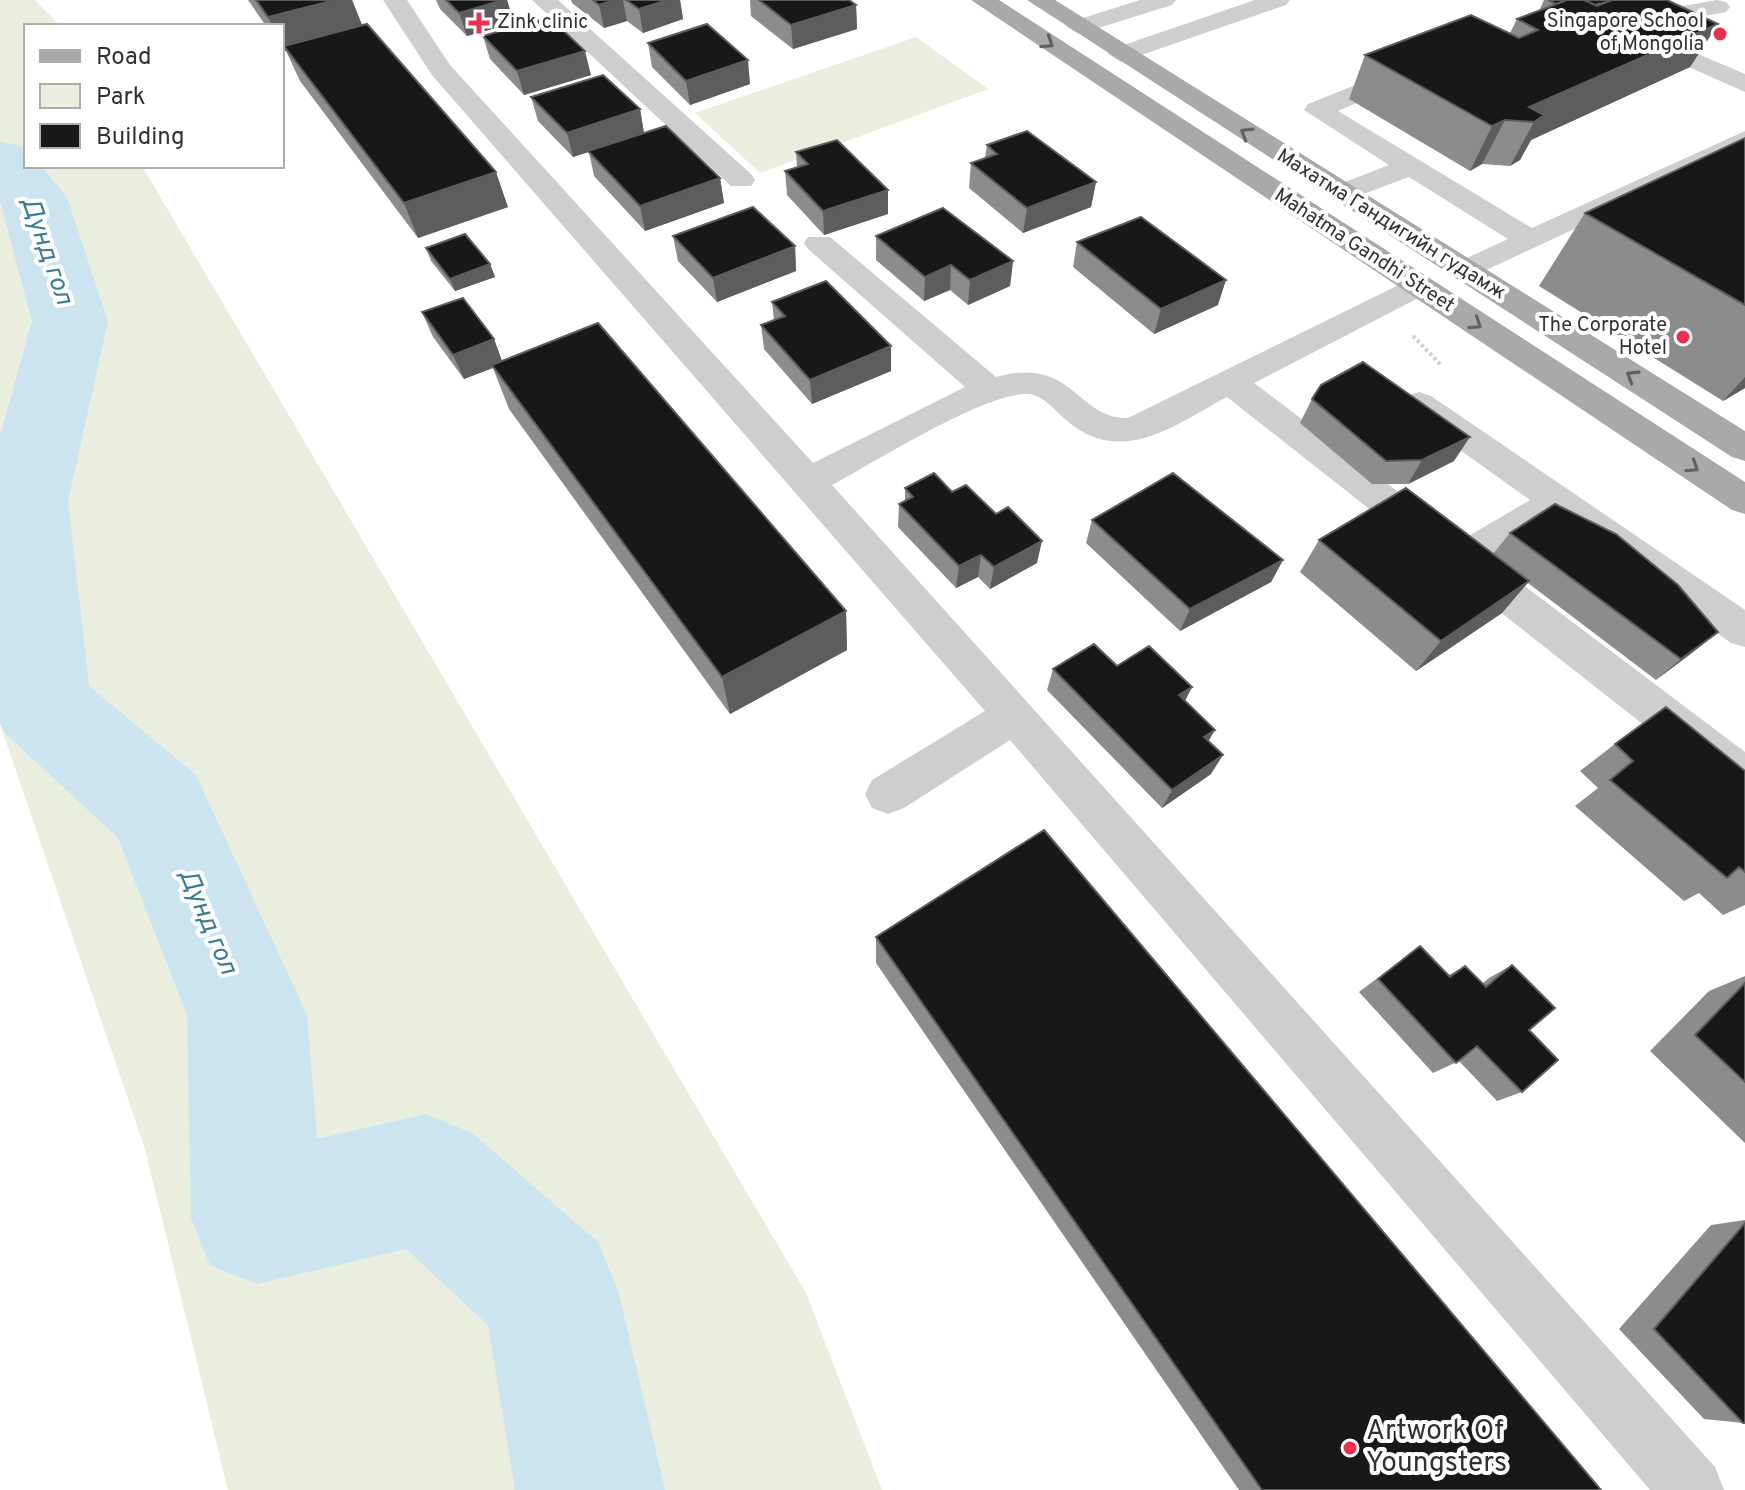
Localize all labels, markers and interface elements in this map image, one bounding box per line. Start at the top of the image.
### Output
place label: Singapore School of Mongolia [1547,9,1704,58]
place label: Zink clinic [497,10,588,36]
marker: Zink clinic [468,12,490,34]
legend [24,24,284,168]
marker: Singapore School of Mongolia [1711,25,1729,43]
one-way arrow [1039,33,1054,48]
text: Road [96,43,152,73]
text: Park [96,83,146,113]
text: Building [96,123,185,153]
one-way arrow [1240,127,1255,142]
street label: Махатма Гандигийн гудамж [1271,144,1511,306]
street label: Mahatma Gandhi Street [1269,183,1459,319]
water label: Дунд гол [12,193,80,310]
place label: The Corporate Hotel [1538,313,1667,362]
one-way arrow [1467,315,1482,330]
marker: The Corporate Hotel [1674,328,1692,346]
one-way arrow [1626,371,1640,386]
one-way arrow [1685,457,1699,472]
water label: Дунд гол [170,864,244,981]
place label: Artwork Of Youngsters [1366,1414,1507,1482]
marker: Artwork Of Youngsters [1341,1439,1359,1457]

